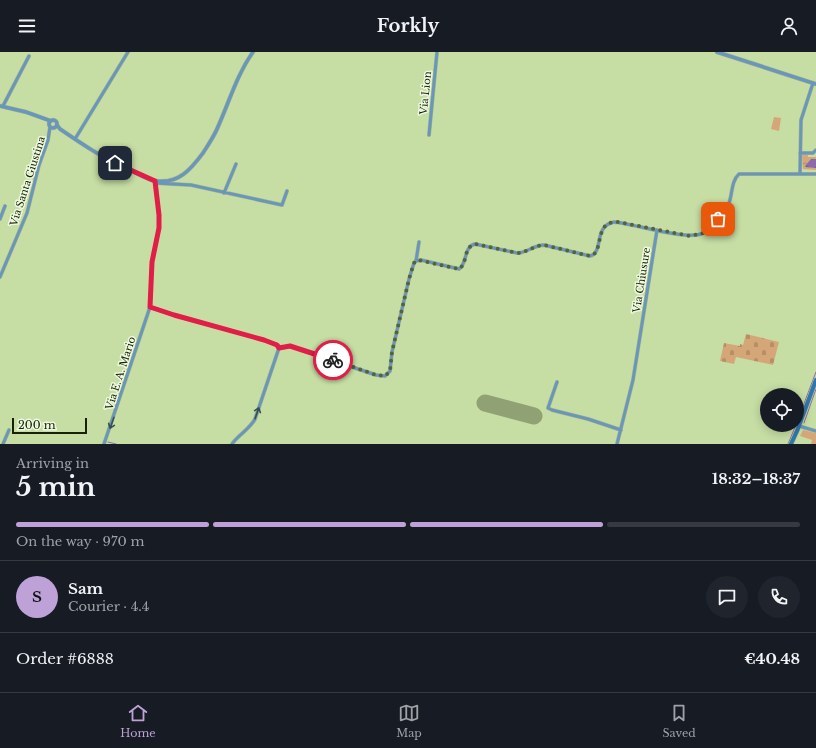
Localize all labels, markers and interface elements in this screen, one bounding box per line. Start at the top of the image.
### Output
icon: menu [16,15,38,37]
text: Forkly [377,15,439,37]
icon: person [778,15,800,37]
street label: Via Lion [417,71,434,116]
street label: Via Santa Giustina [7,134,48,229]
pin [98,146,132,180]
icon: home [104,152,126,174]
pin [701,202,735,236]
icon: bag [707,208,729,230]
street label: Via Chiusure [630,246,653,315]
street label: Via E. A. Mario [102,334,139,412]
courier [313,340,353,380]
icon: bike [322,349,344,371]
map controls [760,388,804,432]
button: locate [760,388,804,432]
one-way arrow [254,407,261,420]
scale bar [12,416,87,435]
one-way arrow [107,417,115,429]
text: 200 m [18,418,55,432]
text: Arriving in [16,455,89,472]
text: 18:32–18:37 [712,469,800,488]
text: 5 min [16,471,95,503]
text: On the way · 970 m [16,533,144,550]
button: chat [706,576,748,618]
button: phone [758,576,800,618]
text: Sam [68,579,103,598]
text: S [32,587,42,606]
text: Courier · 4.4 [68,598,149,615]
text: Order #6888 [16,649,114,668]
text: €40.48 [744,649,800,668]
tab: Home [120,702,156,740]
tab: Map [396,702,422,740]
tab: Saved [662,702,696,740]

